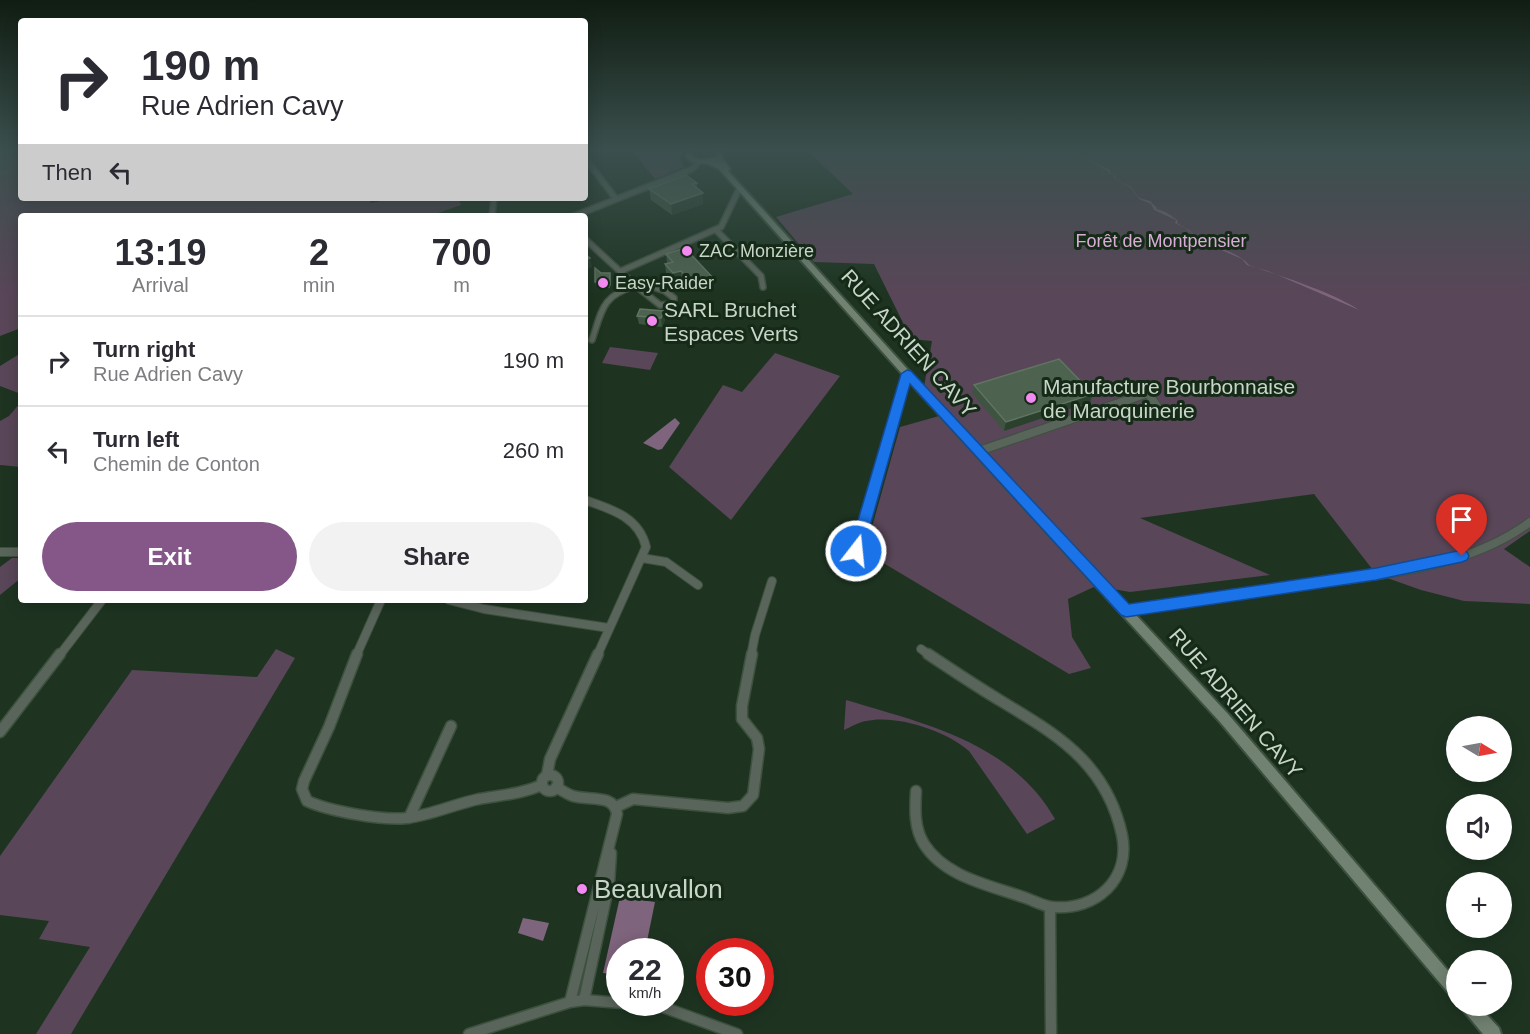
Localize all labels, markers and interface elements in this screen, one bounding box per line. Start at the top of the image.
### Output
icon: right [42,42,120,120]
text: 190 m [141,42,260,89]
text: Rue Adrien Cavy [141,91,344,121]
icon: left [104,156,137,189]
text: Then [42,160,92,185]
park label: Forêt de Montpensier [1075,231,1247,251]
text: 13:19 [114,232,206,273]
text: 2 [309,232,329,273]
text: 700 [431,232,492,273]
place label: ZAC Monzière [699,241,814,261]
marker: ZAC Monzière [680,244,694,258]
street label: RUE ADRIEN CAVY [837,265,981,421]
place label: Easy-Raider [615,273,714,293]
text: Arrival [132,274,189,296]
text: min [303,274,335,296]
text: m [453,274,470,296]
marker: Easy-Raider [596,276,610,290]
place label: SARL Bruchet Espaces Verts [664,298,798,345]
marker: SARL Bruchet Espaces Verts [645,314,659,328]
text: Turn right [93,337,195,362]
icon: right [42,345,75,378]
text: 190 m [503,348,564,373]
text: Rue Adrien Cavy [93,363,243,385]
place label: Manufacture Bourbonnaise de Maroquinerie [1043,375,1295,422]
marker: Manufacture Bourbonnaise de Maroquinerie [1024,391,1038,405]
text: Turn left [93,427,179,452]
icon: left [42,435,75,468]
text: 260 m [503,438,564,463]
text: Chemin de Conton [93,453,260,475]
pin [1436,494,1487,556]
icon: arrive [1445,503,1478,536]
position arrow [824,519,888,583]
button: Exit [42,522,297,591]
button: Share [309,522,564,591]
street label: RUE ADRIEN CAVY [1165,624,1307,782]
north arrow [1446,716,1512,782]
map controls [1446,716,1512,1016]
button: sound [1446,794,1512,860]
button: + [1446,872,1512,938]
place label: Beauvallon [594,874,723,904]
marker: Beauvallon [575,882,589,896]
speed limit sign: 30 [696,938,774,1016]
button: − [1446,950,1512,1016]
text: 22 [628,953,662,986]
text: km/h [629,984,661,1001]

